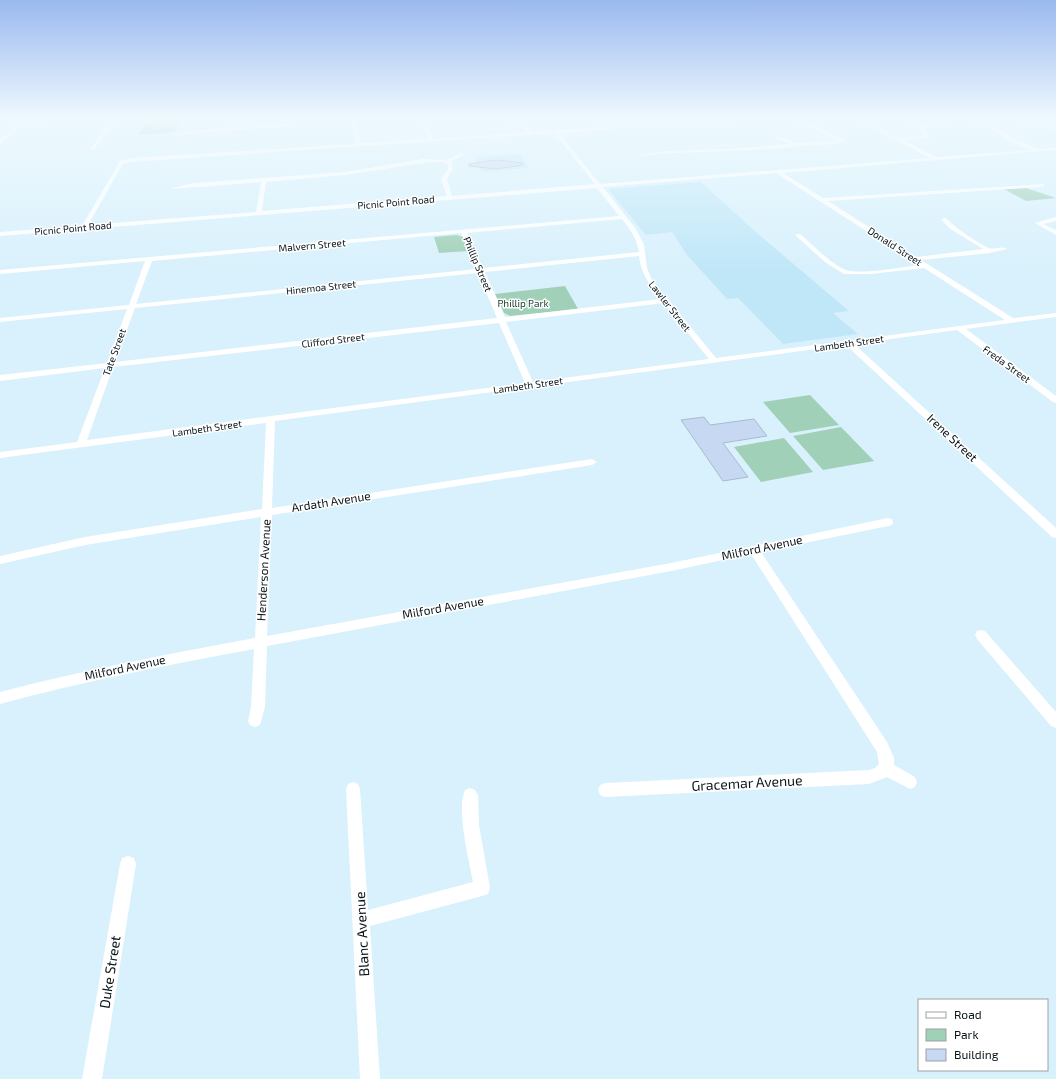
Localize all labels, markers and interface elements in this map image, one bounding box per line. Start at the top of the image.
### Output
street label: Picnic Point Road [357,193,435,211]
street label: Picnic Point Road [34,219,112,237]
street label: Donald Street [866,224,925,268]
street label: Phillip Street [461,235,495,293]
street label: Malvern Street [278,236,346,254]
street label: Hinemoa Street [285,277,357,297]
street label: Lawler Street [646,278,694,334]
park label: Phillip Park [497,297,549,309]
street label: Tate Street [100,326,128,377]
street label: Clifford Street [301,330,365,350]
street label: Lambeth Street [813,332,885,354]
street label: Freda Street [981,343,1033,385]
street label: Lambeth Street [492,374,564,396]
street label: Irene Street [925,410,981,464]
street label: Lambeth Street [171,417,243,439]
street label: Ardath Avenue [290,488,371,514]
street label: Henderson Avenue [253,519,273,621]
street label: Milford Avenue [720,532,804,562]
street label: Milford Avenue [401,593,485,621]
street label: Milford Avenue [83,652,167,682]
street label: Gracemar Avenue [691,771,803,794]
street label: Blanc Avenue [351,891,372,977]
street label: Duke Street [95,934,124,1010]
legend [918,999,1048,1071]
text: Road [954,1007,982,1021]
text: Park [954,1027,979,1041]
text: Building [954,1047,999,1061]

